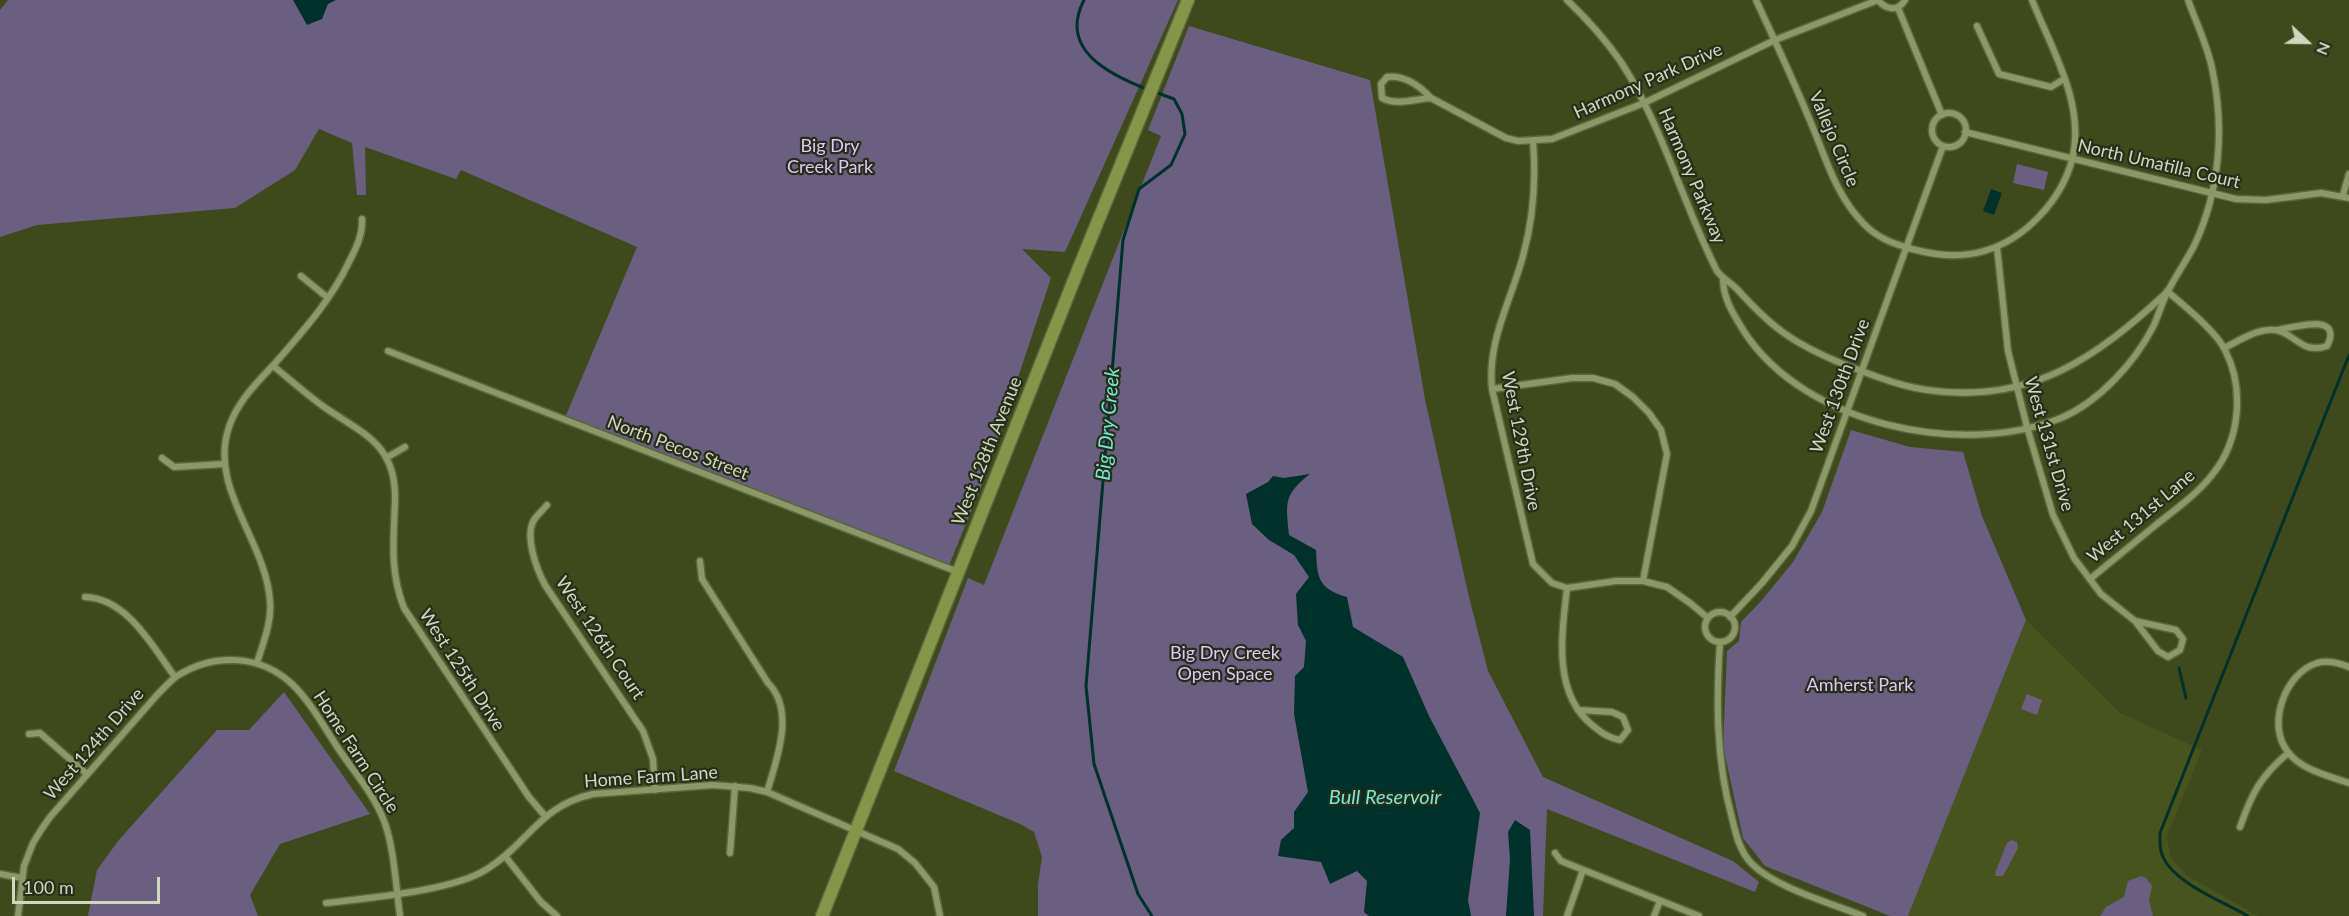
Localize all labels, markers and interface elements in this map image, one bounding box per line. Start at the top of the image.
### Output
north arrow [2277,12,2337,72]
street label: Harmony Park Drive [1570,39,1726,123]
text: N [2313,40,2335,58]
street label: Vallejo Circle [1804,88,1864,190]
street label: Harmony Parkway [1654,105,1730,247]
park label: Big Dry Creek Park [787,135,873,178]
street label: North Umatilla Court [2076,135,2242,193]
street label: West 130th Drive [1806,316,1874,456]
water label: Big Dry Creek [1091,367,1125,481]
street label: West 129th Drive [1497,370,1545,512]
street label: West 128th Avenue [947,374,1027,528]
street label: West 131st Drive [2019,374,2079,514]
street label: North Pecos Street [604,411,752,485]
street label: West 131st Lane [2083,465,2199,567]
street label: West 126th Court [551,572,649,704]
street label: West 125th Drive [414,605,510,735]
park label: Big Dry Creek Open Space [1170,642,1280,684]
park label: Amherst Park [1806,674,1914,696]
street label: West 124th Drive [39,684,149,804]
street label: Home Farm Circle [308,687,404,817]
street label: Home Farm Lane [583,762,719,792]
water label: Bull Reservoir [1329,786,1441,810]
scale bar [15,865,164,903]
text: 100 m [23,876,74,898]

